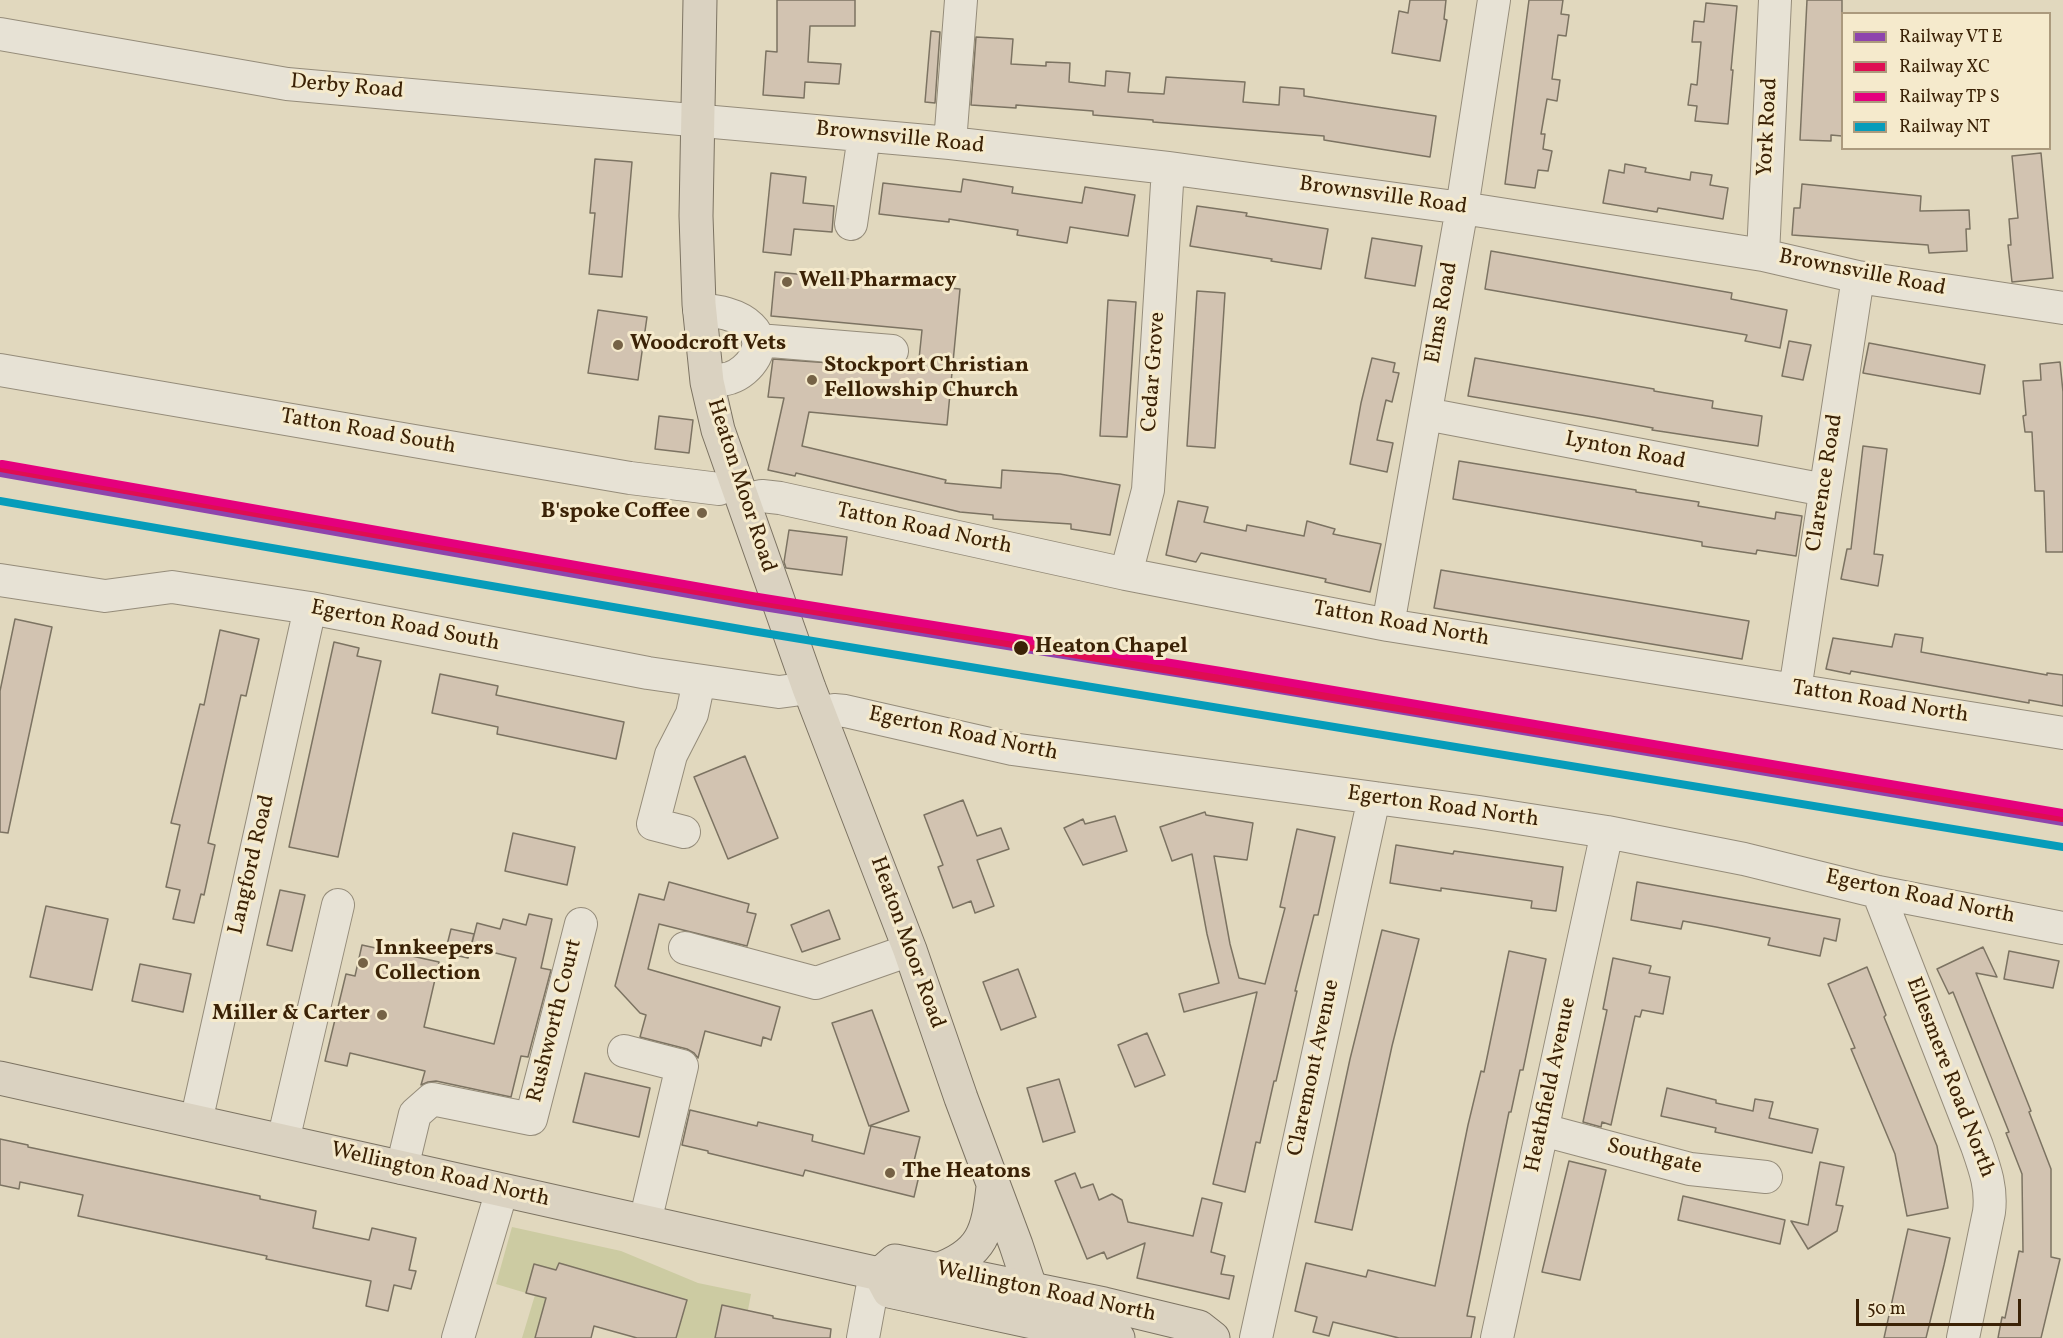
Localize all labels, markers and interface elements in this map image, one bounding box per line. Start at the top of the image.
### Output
legend [1841,12,2051,150]
text: Railway VT E [1899,25,2002,50]
text: Railway XC [1899,55,1990,80]
street label: Derby Road [289,70,405,106]
street label: York Road [1753,77,1785,177]
text: Railway TP S [1899,85,2000,110]
text: Railway NT [1899,115,1990,140]
street label: Brownsville Road [814,117,986,161]
street label: Brownsville Road [1297,172,1469,222]
street label: Brownsville Road [1776,245,1948,303]
street label: Elms Road [1421,260,1465,366]
place label: Well Pharmacy [799,269,957,295]
marker: Well Pharmacy [780,275,794,289]
street label: Cedar Grove [1138,311,1172,433]
place label: Woodcroft Vets [630,332,786,358]
marker: Woodcroft Vets [611,338,625,352]
place label: Stockport Christian Fellowship Church [824,354,1029,406]
marker: Stockport Christian Fellowship Church [805,373,819,387]
street label: Heaton Moor Road [699,396,781,576]
street label: Tatton Road South [278,405,458,461]
street label: Clarence Road [1802,412,1850,554]
street label: Lynton Road [1562,427,1688,477]
street label: Tatton Road North [834,499,1014,561]
place label: B'spoke Coffee [541,500,690,526]
marker: B'spoke Coffee [695,506,709,520]
street label: Egerton Road South [308,596,502,658]
street label: Tatton Road North [1311,596,1491,654]
place label: Heaton Chapel [1035,635,1188,661]
marker: Heaton Chapel [1012,639,1030,657]
street label: Tatton Road North [1790,676,1970,730]
street label: Egerton Road North [866,702,1060,768]
street label: Egerton Road North [1346,781,1540,835]
street label: Langford Road [224,793,282,937]
street label: Heaton Moor Road [863,853,949,1033]
street label: Egerton Road North [1823,865,2017,931]
place label: Innkeepers Collection [375,937,494,988]
street label: Rushworth Court [523,937,589,1105]
marker: Innkeepers Collection [356,956,370,970]
street label: Ellesmere Road North [1899,974,1999,1182]
street label: Claremont Avenue [1283,977,1347,1159]
street label: Heathfield Avenue [1521,995,1583,1175]
place label: Miller & Carter [212,1002,370,1028]
marker: Miller & Carter [375,1008,389,1022]
street label: Southgate [1604,1134,1704,1182]
street label: Wellington Road North [328,1138,552,1214]
place label: The Heatons [902,1160,1031,1186]
marker: The Heatons [883,1166,897,1180]
street label: Wellington Road North [934,1257,1158,1329]
scale bar [1859,1287,2024,1325]
text: 50 m [1867,1297,1906,1322]

